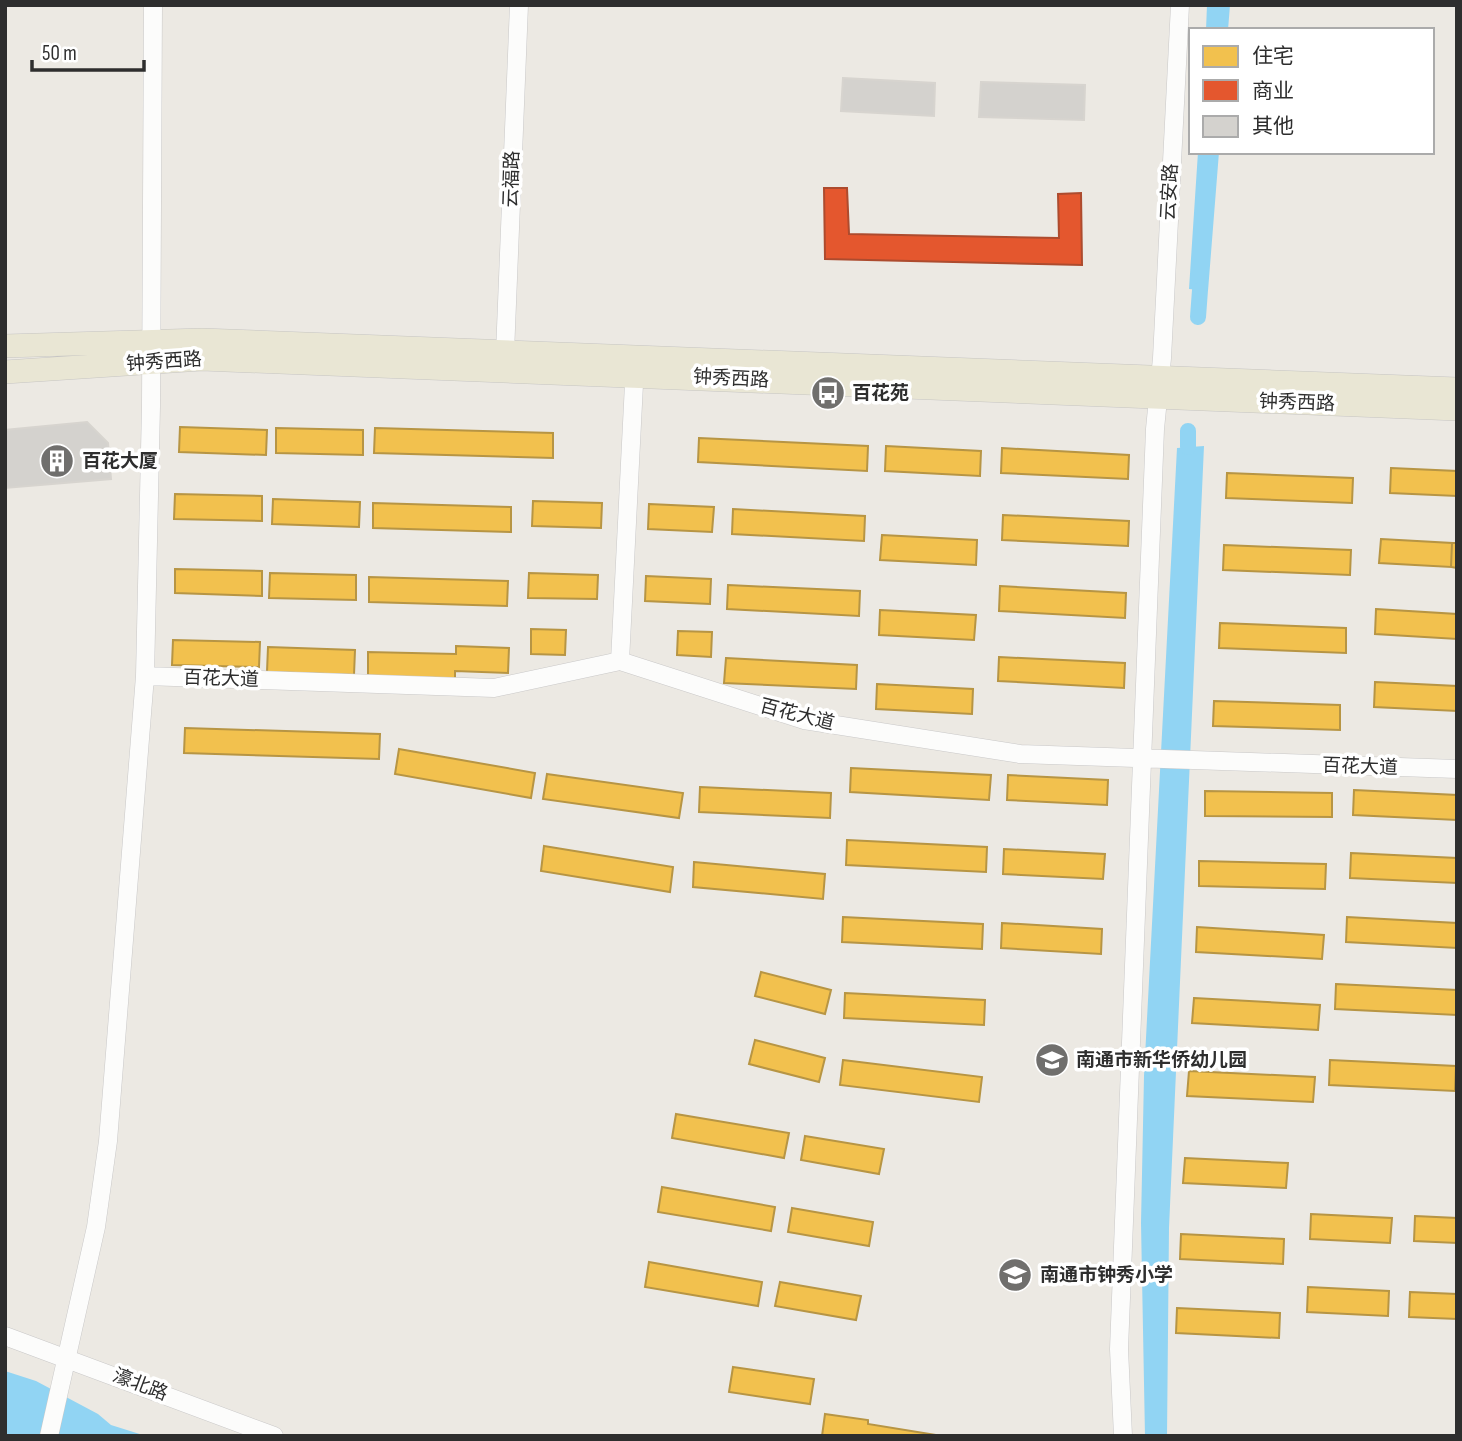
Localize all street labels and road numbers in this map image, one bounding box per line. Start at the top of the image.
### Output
street label: 云福路 [500,150,524,208]
street label: 云安路 [1157,163,1183,221]
street label: 钟秀西路 [125,348,203,376]
street label: 钟秀西路 [692,366,770,392]
street label: 钟秀西路 [1259,390,1335,416]
street label: 百花大道 [183,666,259,692]
street label: 百花大道 [757,695,837,735]
street label: 百花大道 [1322,754,1398,780]
street label: 濠北路 [109,1364,171,1406]

